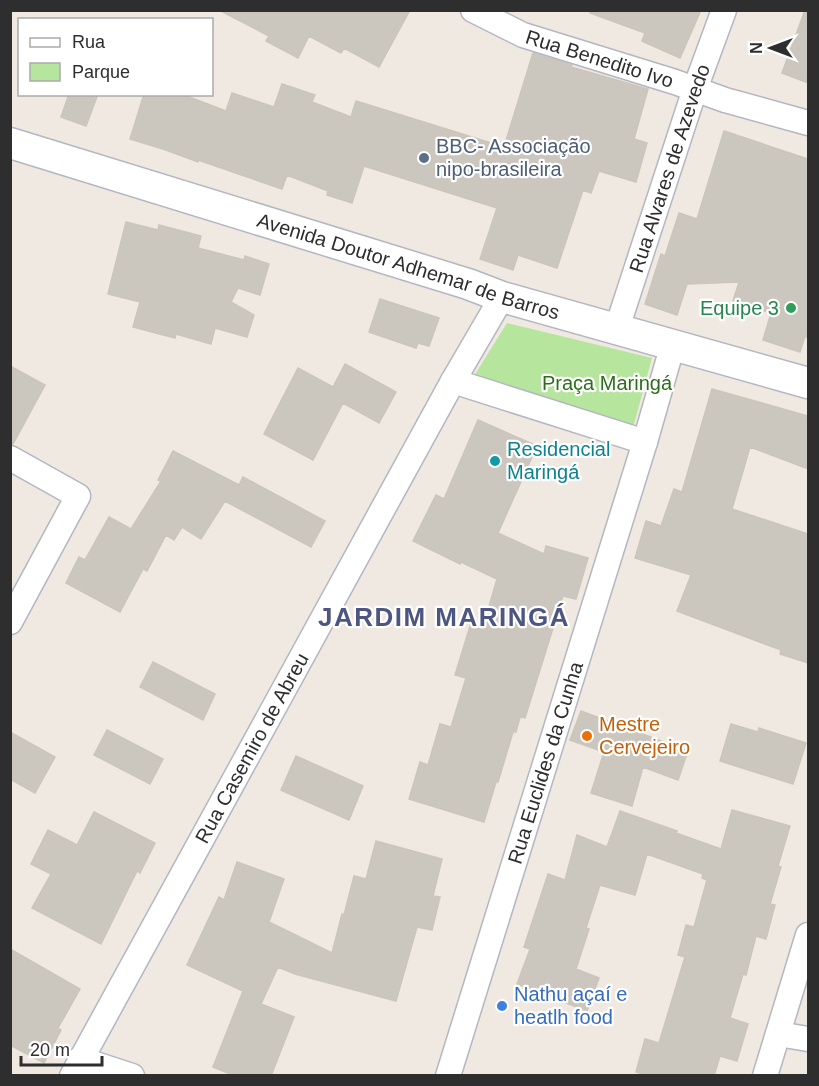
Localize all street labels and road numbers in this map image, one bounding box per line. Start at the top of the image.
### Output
street label: Rua Benedito Ivo [523,25,676,92]
street label: Rua Alvares de Azevedo [625,61,714,275]
street label: Avenida Doutor Adhemar de Barros [255,209,562,324]
street label: Rua Casemiro de Abreu [191,649,313,847]
street label: Rua Euclides da Cunha [504,658,587,866]

